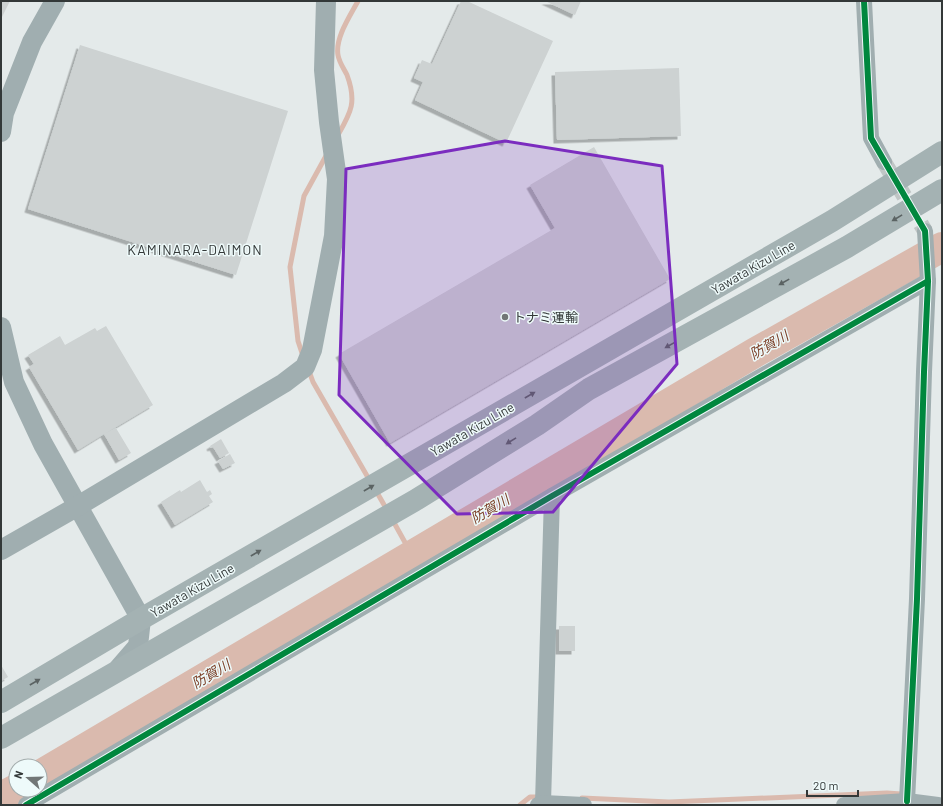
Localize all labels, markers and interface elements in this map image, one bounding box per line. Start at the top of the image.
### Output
one-way arrow [891,214,903,221]
street label: Yawata Kizu Line [708,236,798,298]
district label: KAMINARA-DAIMON [127,241,263,258]
one-way arrow [778,279,790,285]
place label: トナミ運輸 [513,309,578,325]
marker: トナミ運輸 [500,312,510,322]
water label: 防賀川 [746,326,793,362]
one-way arrow [664,342,676,348]
one-way arrow [524,392,536,399]
street label: Yawata Kizu Line [427,398,517,460]
one-way arrow [505,437,517,444]
one-way arrow [363,485,374,492]
water label: 防賀川 [467,489,514,527]
one-way arrow [250,550,262,557]
street label: Yawata Kizu Line [147,559,237,621]
water label: 防賀川 [188,654,235,692]
one-way arrow [29,679,41,686]
north arrow [8,758,48,798]
text: N [11,769,25,780]
scale bar [807,772,858,798]
text: 20 m [813,778,839,792]

